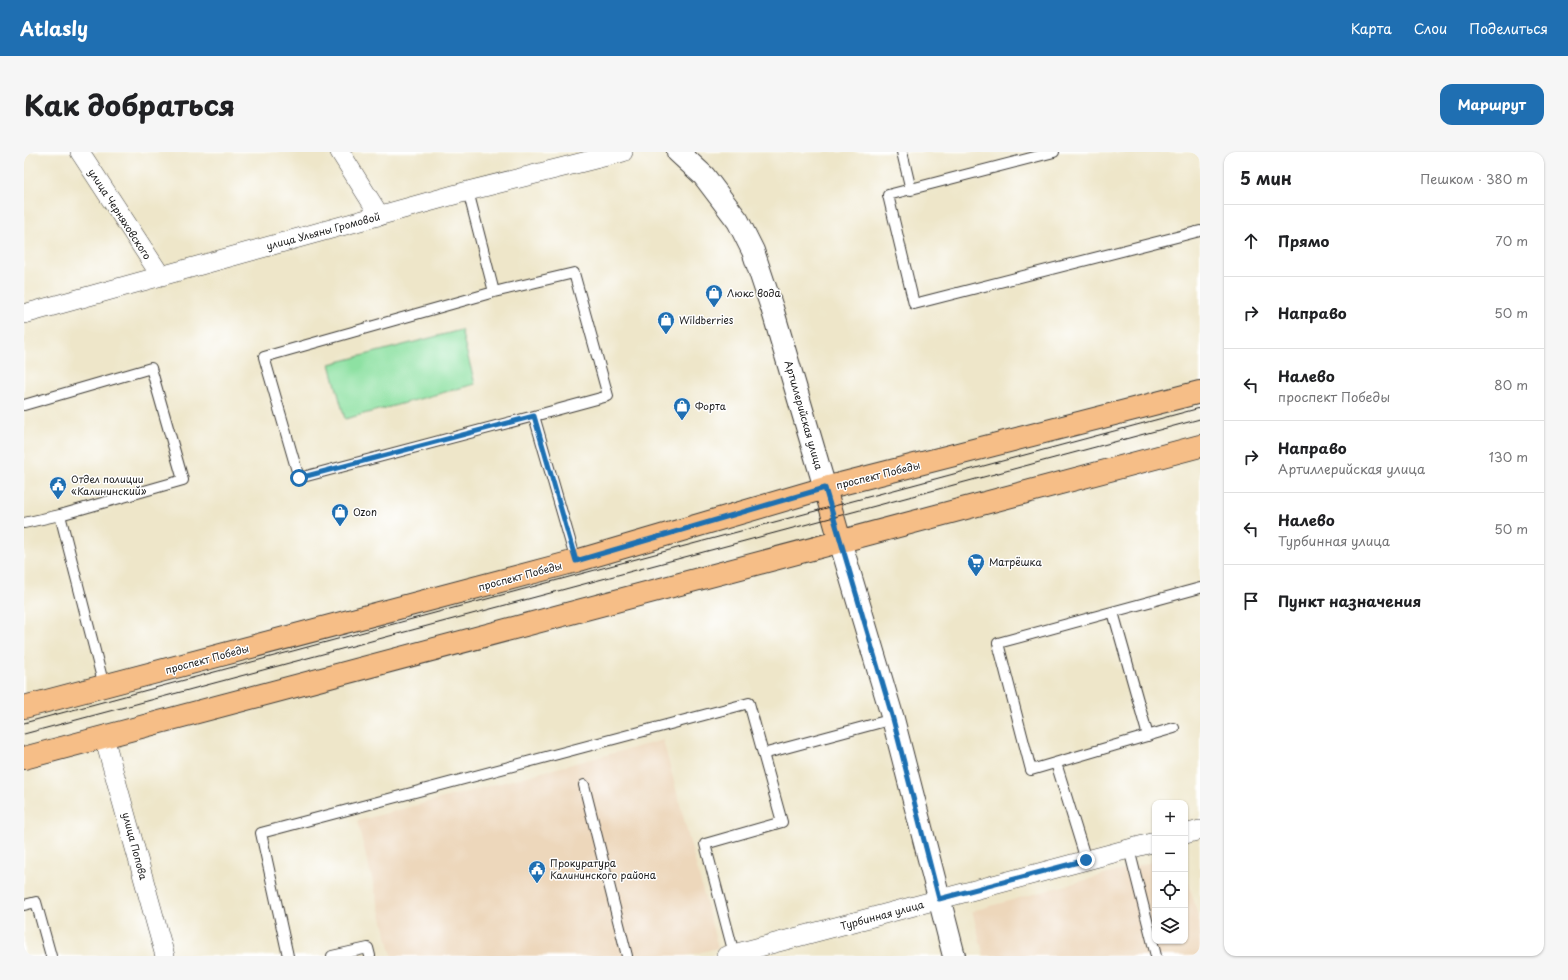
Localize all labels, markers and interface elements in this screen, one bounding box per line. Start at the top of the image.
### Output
text: Atlasly [20,14,88,42]
text: Карта [1351,18,1392,39]
text: Слои [1414,18,1447,39]
text: Поделиться [1469,18,1548,39]
text: Как добраться [24,83,235,126]
button: Маршрут [1440,84,1544,125]
street label: улица Черняховского [85,165,156,262]
text: 5 мин [1240,165,1292,191]
text: Пешком · 380 m [1420,169,1528,188]
street label: улица Ульяны Громовой [264,208,381,253]
text: Прямо [1278,229,1329,252]
icon: ahead [1240,230,1262,252]
text: 70 m [1495,231,1528,250]
shop icon: Люкс вода [704,283,724,308]
place label: Люкс вода [727,285,781,300]
text: Направо [1278,301,1347,324]
icon: right [1240,302,1262,324]
text: 50 m [1494,303,1528,322]
shop icon: Wildberries [656,310,676,335]
place label: Wildberries [679,312,734,327]
street label: Артиллерийская улица [782,358,827,472]
text: Налево [1278,364,1335,387]
icon: left [1240,374,1262,396]
text: 80 m [1494,375,1528,394]
text: проспект Победы [1278,387,1390,406]
shop icon: Форта [672,396,692,421]
place label: Форта [695,398,727,413]
text: Направо [1278,436,1347,459]
icon: right [1240,446,1262,468]
text: 130 m [1489,447,1528,466]
street label: проспект Победы [834,457,922,492]
text: Артиллерийская улица [1278,459,1425,478]
route start [290,469,308,487]
place label: Отдел полиции «Калининский» [71,471,147,498]
public building icon: Отдел полиции «Калининский» [48,475,68,500]
shop icon: Ozon [330,502,350,527]
place label: Ozon [353,504,377,519]
text: Налево [1278,508,1335,531]
icon: left [1240,518,1262,540]
text: 50 m [1494,519,1528,538]
text: Турбинная улица [1278,531,1390,550]
supermarket icon: Матрёшка [966,552,986,577]
place label: Матрёшка [989,554,1042,569]
street label: проспект Победы [476,557,563,594]
text: Пункт назначения [1278,589,1421,612]
icon: arrive [1240,590,1262,612]
street label: проспект Победы [163,640,250,677]
map controls [1152,800,1188,944]
button: + [1152,800,1188,836]
street label: улица Попова [119,810,152,882]
button: − [1152,836,1188,872]
route end [1077,851,1095,869]
place label: Прокуратура Калининского района [550,855,657,882]
public building icon: Прокуратура Калининского района [527,859,547,884]
button: locate [1152,872,1188,908]
street label: Турбинная улица [838,896,926,934]
button: layers [1152,908,1188,944]

